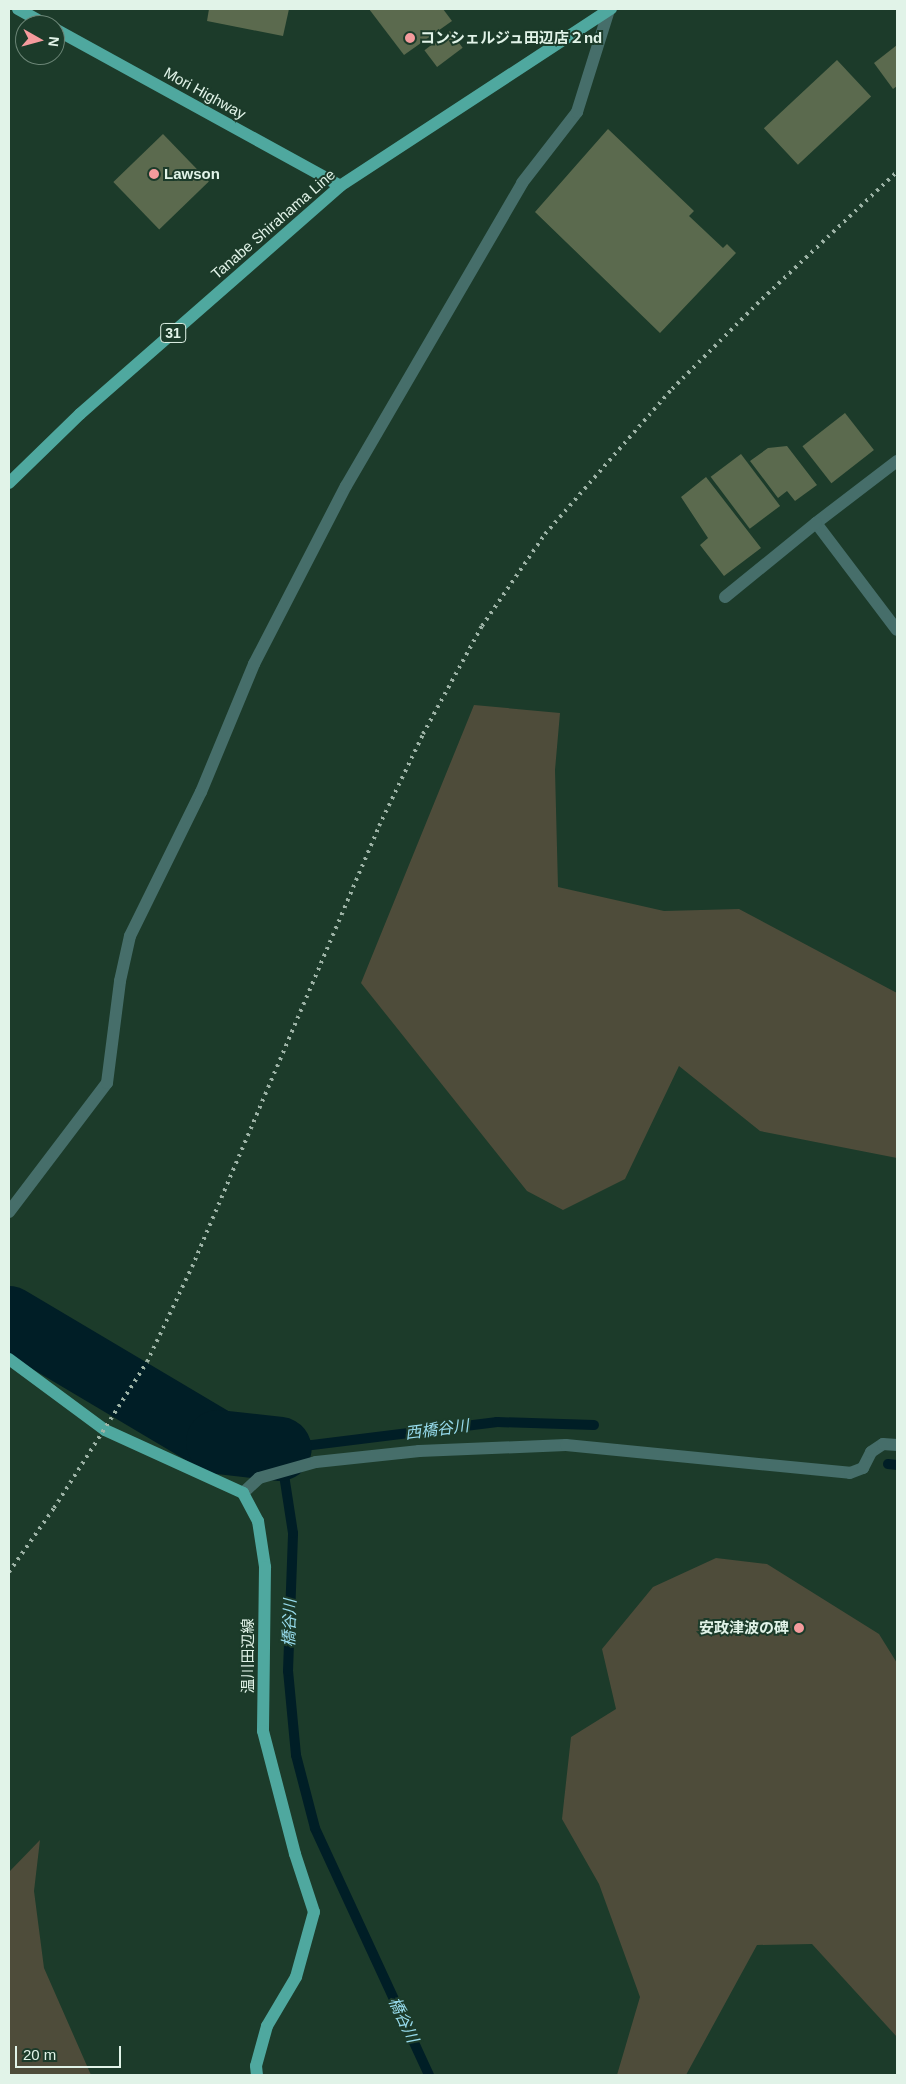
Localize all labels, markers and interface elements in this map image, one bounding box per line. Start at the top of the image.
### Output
north arrow [15,15,65,65]
place label: コンシェルジュ田辺店２nd [420,29,603,47]
marker: コンシェルジュ田辺店２nd [404,32,416,44]
text: N [45,36,62,48]
street label: Mori Highway [161,63,249,123]
place label: Lawson [164,165,220,183]
street label: Tanabe Shirahama Line [207,165,339,283]
marker: Lawson [148,168,160,180]
road number: 31 [159,322,187,344]
water label: 西橋谷川 [404,1417,470,1443]
water label: 橋谷川 [280,1599,300,1647]
street label: 温川田辺線 [239,1619,257,1693]
place label: 安政津波の碑 [699,1619,789,1637]
marker: 安政津波の碑 [793,1622,805,1634]
water label: 橋谷川 [384,1994,422,2046]
scale bar [18,2036,124,2068]
text: 20 m [23,2046,56,2063]

